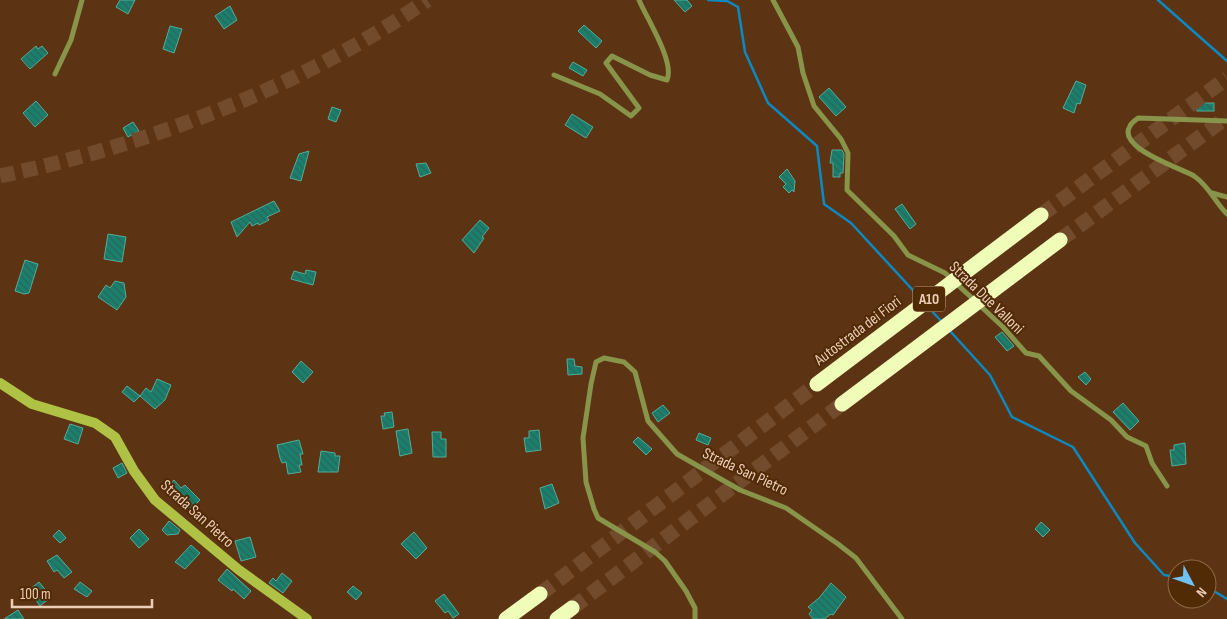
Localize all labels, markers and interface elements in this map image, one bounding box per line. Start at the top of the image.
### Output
street label: Strada Due Valloni [945,258,1027,338]
road number: A10 [913,286,945,312]
street label: Autostrada dei Fiori [810,292,905,370]
street label: Strada San Pietro [699,444,791,500]
street label: Strada San Pietro [156,476,238,552]
north arrow [1167,559,1217,609]
scale bar [12,576,152,608]
text: N [1193,584,1210,601]
text: 100 m [20,585,51,604]

